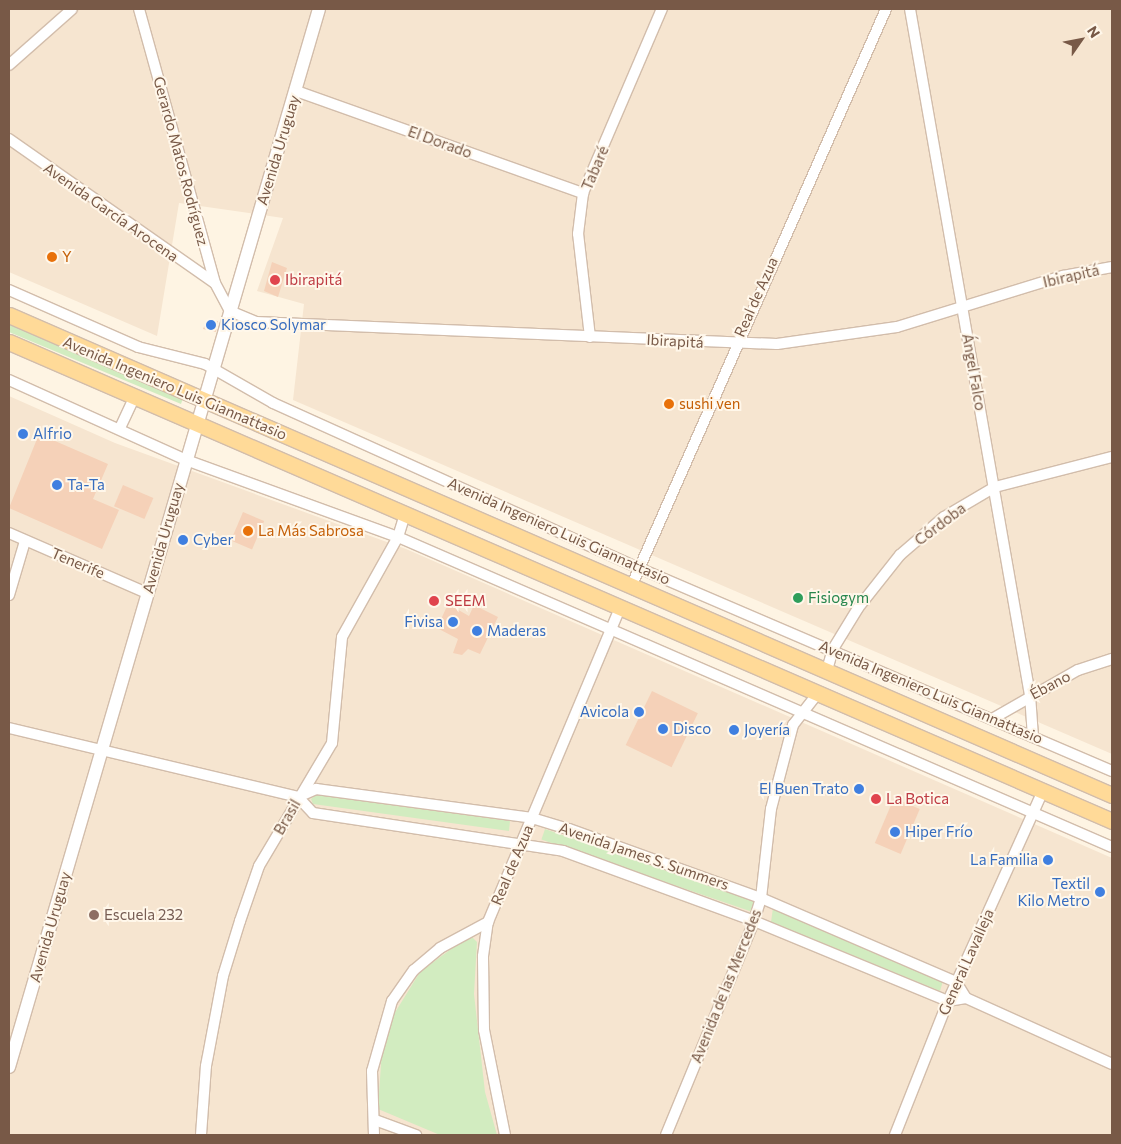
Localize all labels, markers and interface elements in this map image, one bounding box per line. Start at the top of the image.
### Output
north arrow [1056,15,1106,65]
text: N [1084,23,1104,41]
street label: Gerardo Matos Rodríguez [150,74,212,248]
street label: Avenida Uruguay [253,93,303,207]
street label: El Dorado [405,122,475,162]
street label: Tabaré [578,143,612,193]
street label: Avenida García Arocena [40,159,182,265]
place label: Y [62,248,72,266]
marker: Y [46,251,58,263]
street label: Real de Azua [730,254,782,340]
street label: Ibirapitá [1041,261,1101,291]
place label: Ibirapitá [285,271,342,289]
marker: Ibirapitá [269,274,281,286]
place label: Kiosco Solymar [221,316,326,334]
marker: Kiosco Solymar [205,319,217,331]
street label: Ibirapitá [646,331,704,351]
street label: Ángel Falco [958,332,990,412]
street label: Avenida Ingeniero Luis Giannattasio [60,333,290,443]
place label: sushi ven [679,395,740,413]
marker: sushi ven [663,398,675,410]
place label: Alfrio [33,425,72,443]
marker: Alfrio [17,428,29,440]
street label: Avenida Ingeniero Luis Giannattasio [445,474,673,588]
place label: Ta-Ta [67,476,105,494]
marker: Ta-Ta [51,479,63,491]
street label: Avenida Uruguay [139,481,187,595]
street label: Córdoba [911,499,969,549]
place label: La Más Sabrosa [258,522,364,540]
marker: La Más Sabrosa [242,525,254,537]
place label: Cyber [193,531,234,549]
marker: Cyber [177,534,189,546]
street label: Tenerife [49,544,107,582]
place label: Fisiogym [808,589,869,607]
place label: SEEM [445,592,486,610]
marker: Fisiogym [792,592,804,604]
marker: SEEM [427,594,441,608]
place label: Fivisa [404,613,443,631]
marker: Fivisa [447,616,459,628]
place label: Maderas [487,622,546,640]
marker: Maderas [471,625,483,637]
street label: Avenida Ingeniero Luis Giannattasio [816,637,1046,747]
street label: Ébano [1027,667,1073,703]
place label: Avicola [580,703,629,721]
marker: Avicola [633,706,645,718]
place label: Disco [673,720,711,738]
place label: Joyería [744,721,790,739]
marker: Disco [657,723,669,735]
marker: Joyería [728,724,740,736]
place label: El Buen Trato [759,780,849,798]
marker: El Buen Trato [853,783,865,795]
place label: La Botica [886,790,949,808]
marker: La Botica [870,793,882,805]
street label: Brasil [270,796,304,838]
street label: Avenida James S. Summers [556,818,732,894]
street label: Real de Azua [487,822,537,908]
place label: Hiper Frío [905,823,973,841]
marker: Hiper Frío [889,826,901,838]
place label: La Familia [970,851,1038,869]
marker: La Familia [1042,854,1054,866]
street label: Avenida Uruguay [26,870,74,984]
place label: Textil Kilo Metro [1017,874,1090,909]
marker: Textil Kilo Metro [1094,886,1106,898]
place label: Escuela 232 [104,906,183,924]
street label: Avenida de las Mercedes [687,906,765,1066]
street label: General Lavalleja [934,906,998,1018]
marker: Escuela 232 [88,909,100,921]

